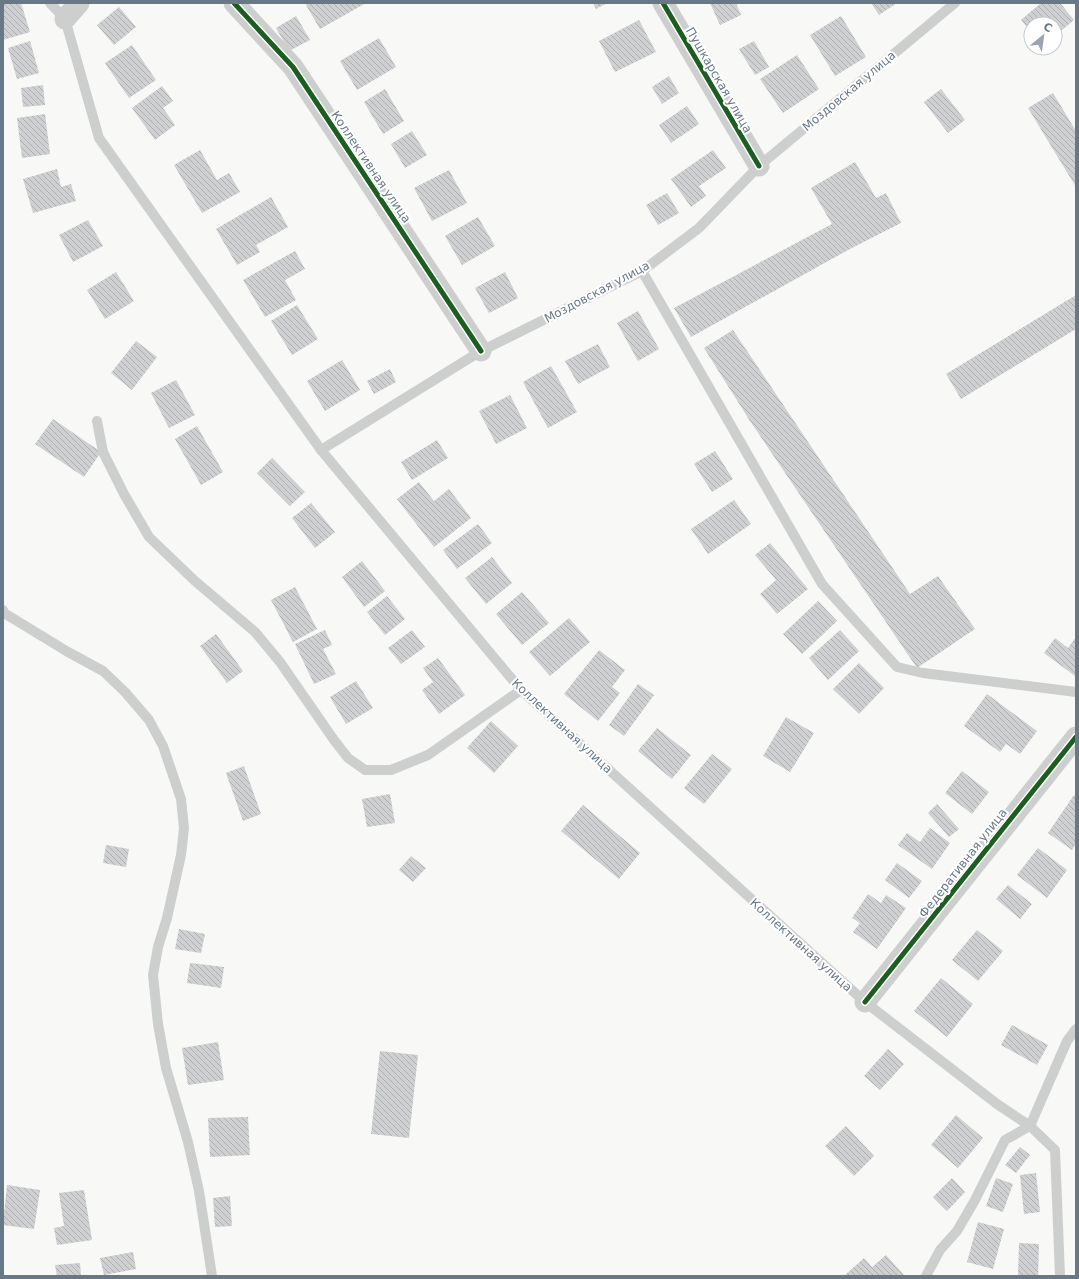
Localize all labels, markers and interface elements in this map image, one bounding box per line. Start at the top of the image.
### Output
north arrow [1023,16,1063,56]
text: С [1041,20,1054,35]
street label: Пушкарская улица [683,25,755,135]
street label: Моздовская улица [800,48,898,134]
street label: Коллективная улица [328,108,414,226]
street label: Моздовская улица [542,258,652,326]
street label: Коллективная улица [509,676,615,776]
street label: Федеративная улица [916,806,1010,920]
street label: Коллективная улица [747,896,855,994]

